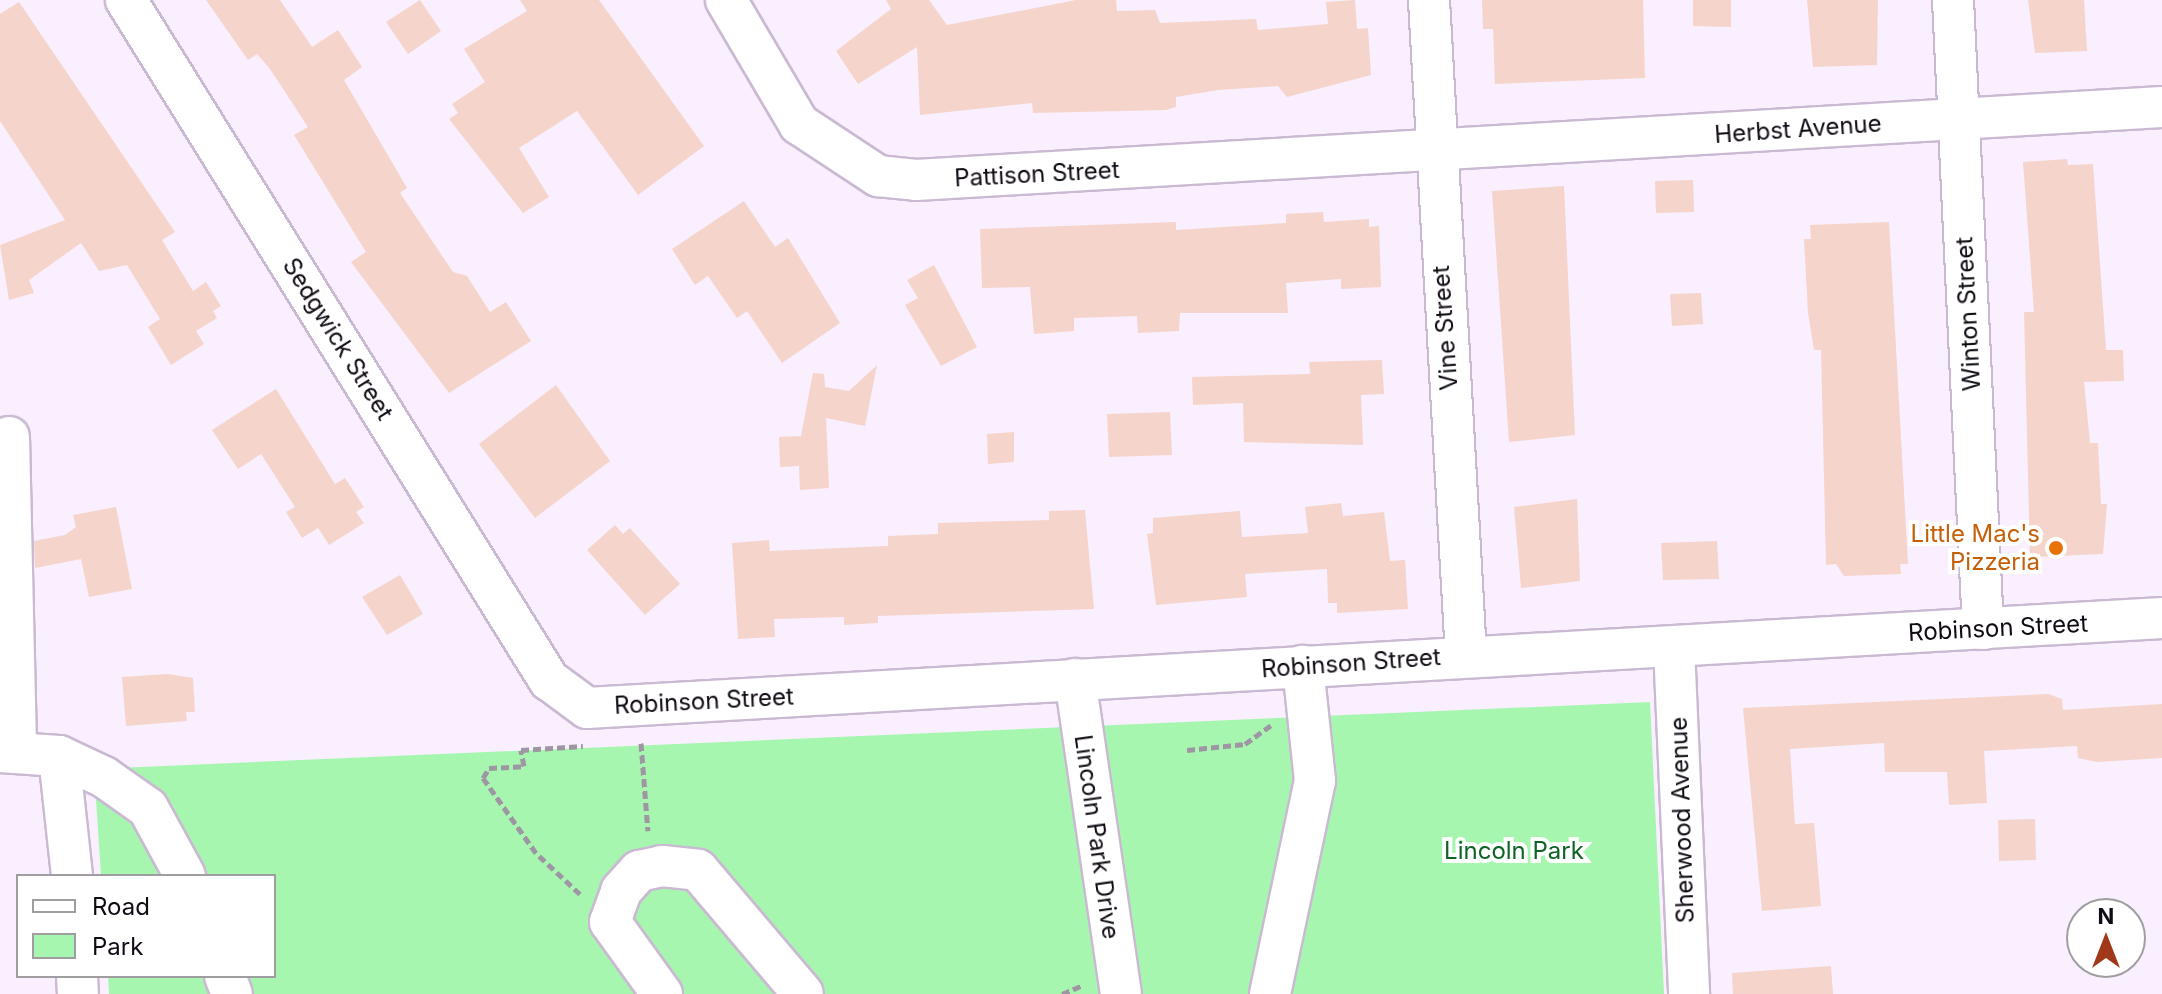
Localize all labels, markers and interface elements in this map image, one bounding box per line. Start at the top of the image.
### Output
street label: Herbst Avenue [1713,109,1883,149]
street label: Pattison Street [954,155,1120,193]
street label: Winton Street [1950,236,1986,392]
street label: Sedgwick Street [277,253,399,425]
street label: Vine Street [1426,265,1464,391]
place label: Little Mac's Pizzeria [1911,520,2040,576]
marker: Little Mac's Pizzeria [2047,539,2065,557]
street label: Robinson Street [1907,609,2089,647]
street label: Robinson Street [1260,642,1442,684]
street label: Robinson Street [613,682,795,720]
street label: Sherwood Avenue [1664,716,1700,924]
street label: Lincoln Park Drive [1068,733,1126,941]
park label: Lincoln Park [1444,837,1584,865]
legend [16,874,276,978]
text: Road [92,892,150,921]
north arrow [2066,898,2146,978]
text: N [2098,903,2114,929]
text: Park [92,932,143,961]

